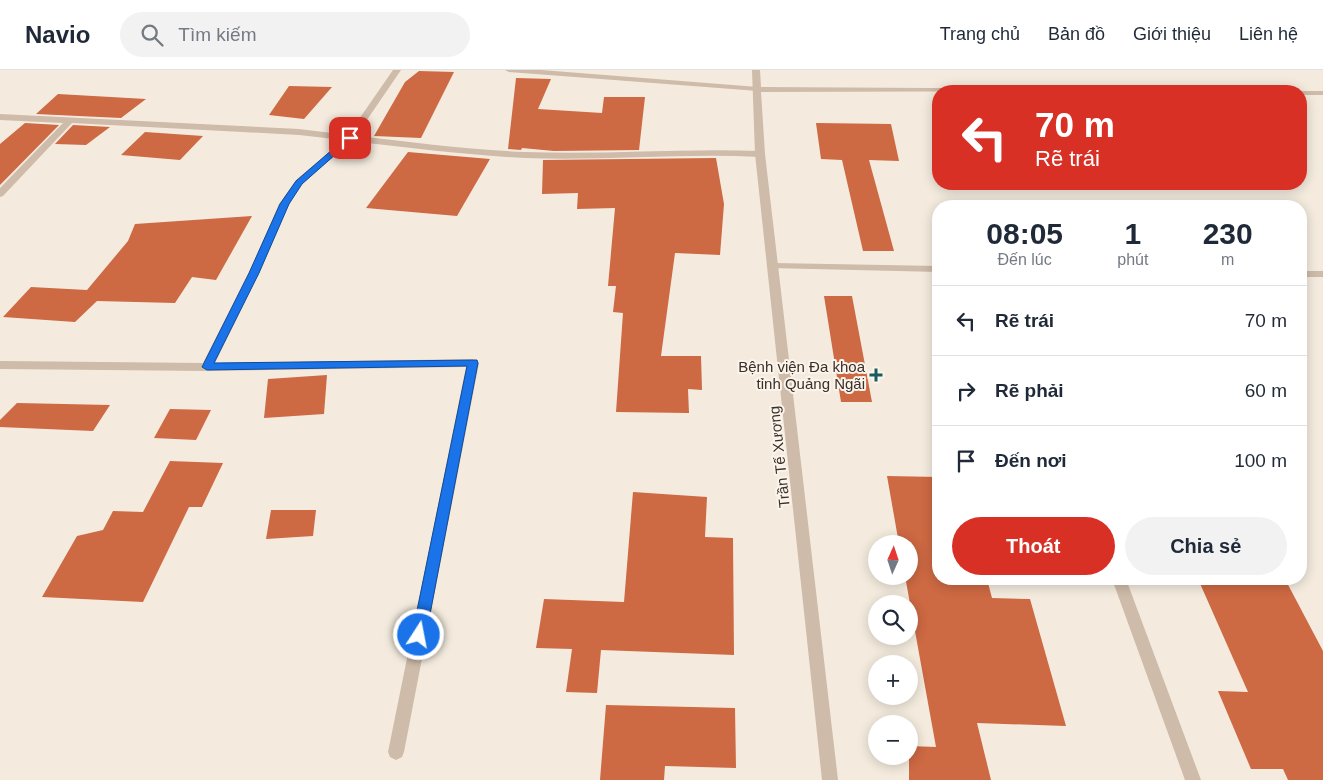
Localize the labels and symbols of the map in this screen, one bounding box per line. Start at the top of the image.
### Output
pin [329,117,371,159]
place label: Bệnh viện Đa khoa tỉnh Quảng Ngãi [738,358,866,392]
marker: Bệnh viện Đa khoa tỉnh Quảng Ngãi [869,368,883,382]
street label: Trần Tế Xương [765,405,793,509]
north arrow [868,535,918,585]
position arrow [392,608,444,660]

